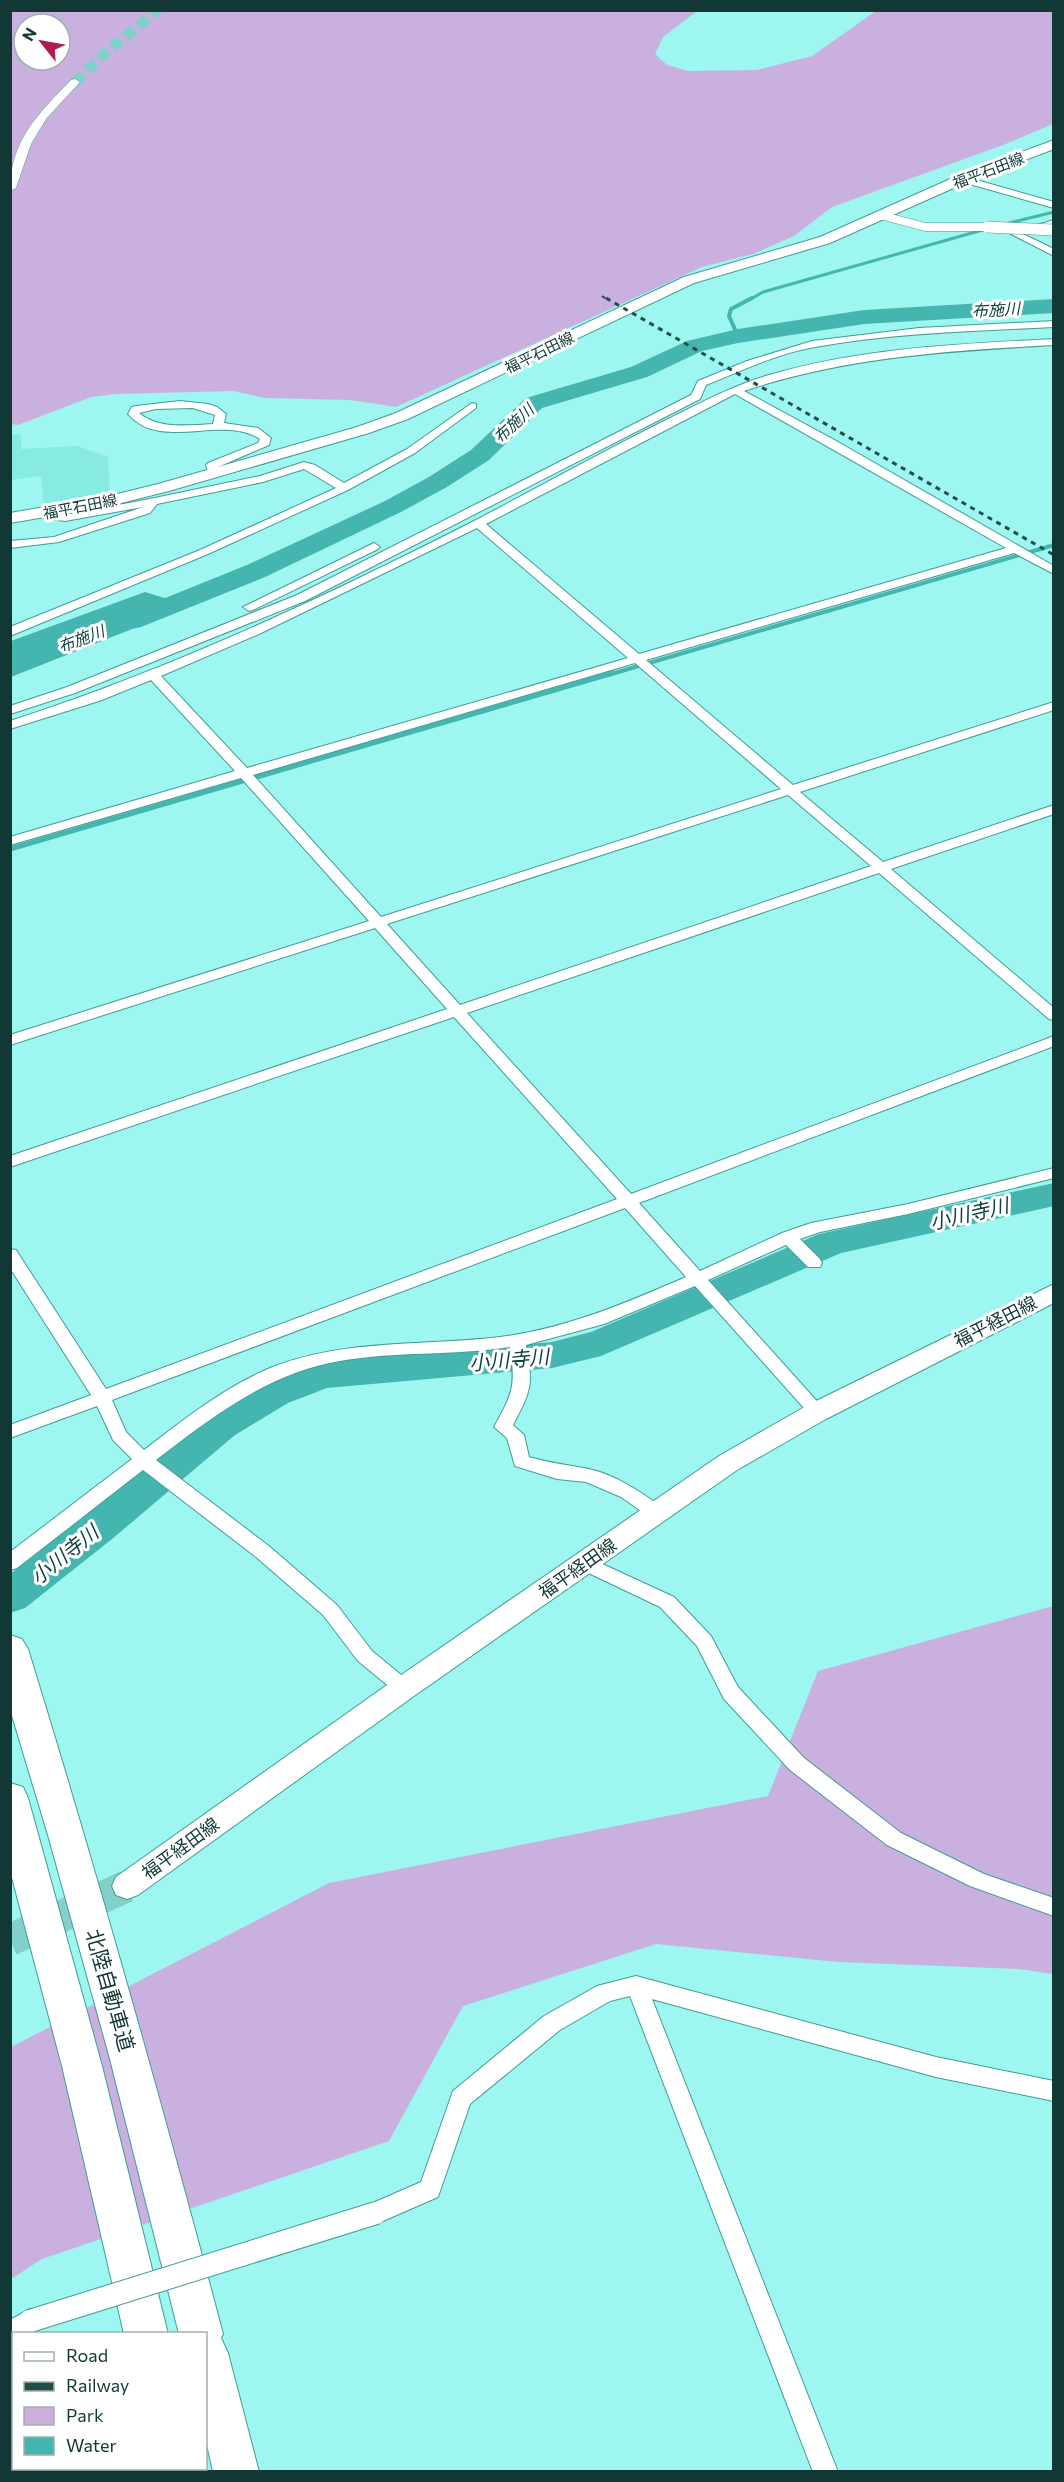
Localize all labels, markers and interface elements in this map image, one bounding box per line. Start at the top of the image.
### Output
north arrow [12,12,72,72]
text: N [17,24,40,44]
street label: 福平石田線 [950,148,1026,192]
water label: 布施川 [972,298,1022,320]
street label: 福平石田線 [501,327,577,377]
water label: 布施川 [489,398,538,446]
street label: 福平石田線 [41,490,119,522]
water label: 布施川 [55,620,109,655]
water label: 小川寺川 [927,1192,1013,1234]
street label: 福平経田線 [950,1291,1040,1351]
water label: 小川寺川 [468,1343,552,1374]
water label: 小川寺川 [25,1518,104,1588]
street label: 福平経田線 [534,1533,620,1603]
street label: 福平経田線 [137,1813,223,1883]
street label: 北陸自動車道 [82,1926,140,2054]
legend [12,2332,207,2470]
text: Road [66,2344,108,2366]
text: Railway [66,2374,129,2396]
text: Park [66,2404,104,2426]
text: Water [66,2434,117,2456]

